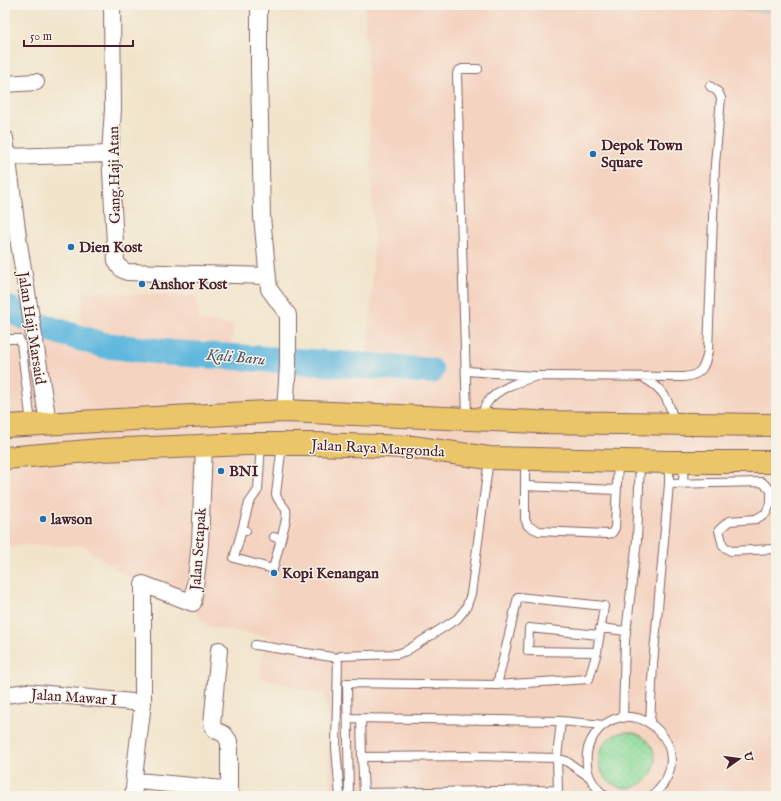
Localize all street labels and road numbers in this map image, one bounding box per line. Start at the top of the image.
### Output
street label: Gang Haji Atan [104,126,125,224]
street label: Jalan Haji Marsaid [13,268,50,387]
street label: Jalan Raya Margonda [309,435,446,462]
street label: Jalan Setapak [186,506,211,593]
street label: Jalan Mawar I [28,685,118,710]

